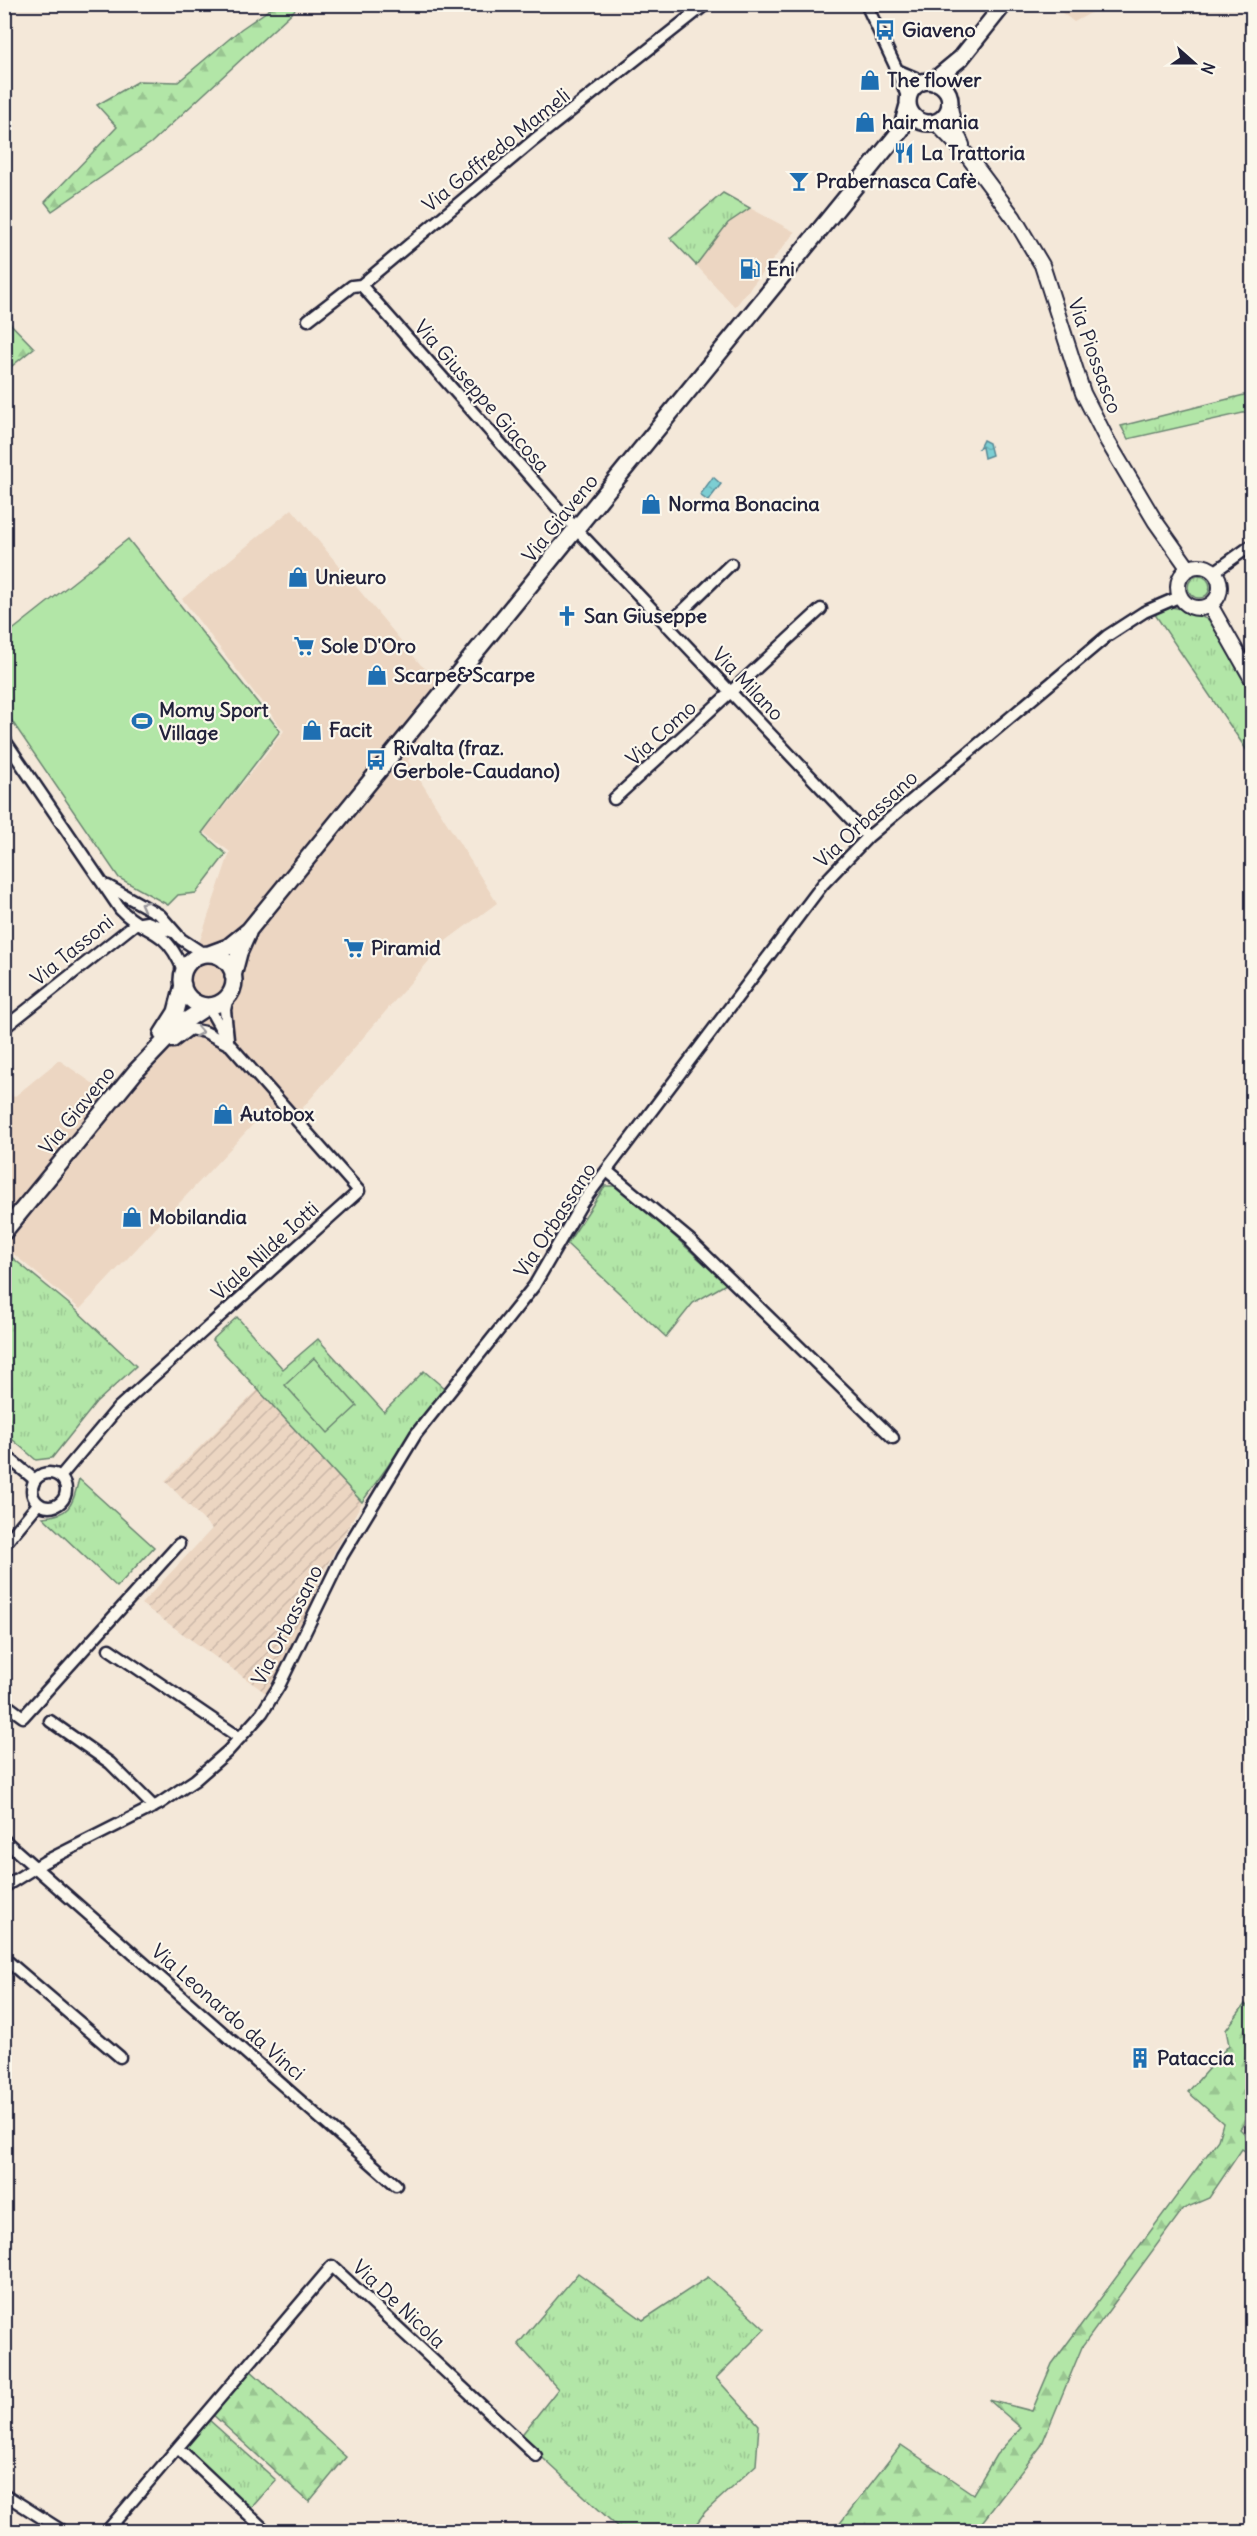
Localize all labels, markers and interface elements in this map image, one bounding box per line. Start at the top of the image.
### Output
place label: Giaveno [902,17,976,42]
bus stop icon: Giaveno [873,18,897,42]
north arrow [1164,33,1224,93]
text: N [1197,60,1219,77]
place label: The flower [887,67,982,92]
shop icon: The flower [858,68,882,92]
street label: Via Goffredo Mameli [417,82,575,217]
place label: hair mania [882,109,979,134]
shop icon: hair mania [853,110,877,134]
place label: La Trattoria [921,140,1026,165]
restaurant icon: La Trattoria [892,141,916,165]
place label: Prabernasca Cafè [816,168,977,193]
bar icon: Prabernasca Cafè [787,169,811,193]
place label: Eni [767,256,795,281]
fuel station icon: Eni [738,257,762,281]
street label: Via Piossasco [1063,295,1128,417]
street label: Via Giuseppe Giacosa [409,314,555,477]
street label: Via Giaveno [516,468,603,567]
place label: Norma Bonacina [668,491,820,516]
shop icon: Norma Bonacina [639,492,663,516]
place label: Unieuro [315,564,386,589]
shop icon: Unieuro [286,565,310,589]
place label: San Giuseppe [584,603,707,628]
church icon: San Giuseppe [555,604,579,628]
place label: Sole D'Oro [321,633,416,658]
supermarket icon: Sole D'Oro [292,634,316,658]
street label: Via Milano [707,642,789,726]
place label: Scarpe&Scarpe [394,662,535,687]
shop icon: Scarpe&Scarpe [365,663,389,687]
street label: Via Como [620,695,701,771]
place label: Momy Sport Village [159,697,269,745]
sports icon: Momy Sport Village [130,709,154,733]
place label: Facit [329,717,372,742]
shop icon: Facit [300,718,324,742]
place label: Rivalta (fraz. Gerbole-Caudano) [393,735,560,783]
bus stop icon: Rivalta (fraz. Gerbole-Caudano) [364,748,388,772]
street label: Via Orbassano [809,765,922,873]
one-way arrow [140,901,150,912]
street label: Via Tassoni [25,909,118,991]
place label: Piramid [371,935,441,960]
supermarket icon: Piramid [342,936,366,960]
one-way arrow [194,1025,204,1037]
street label: Via Giaveno [33,1060,120,1159]
place label: Autobox [240,1101,314,1126]
shop icon: Autobox [211,1102,235,1126]
street label: Via Orbassano [508,1158,601,1282]
street label: Viale Nilde Iotti [206,1196,323,1305]
place label: Mobilandia [149,1204,248,1229]
shop icon: Mobilandia [120,1205,144,1229]
street label: Via Orbassano [246,1560,328,1689]
street label: Via Leonardo da Vinci [146,1938,310,2085]
place label: Pataccia [1157,2045,1235,2070]
building icon: Pataccia [1128,2046,1152,2070]
street label: Via De Nicola [348,2254,451,2353]

